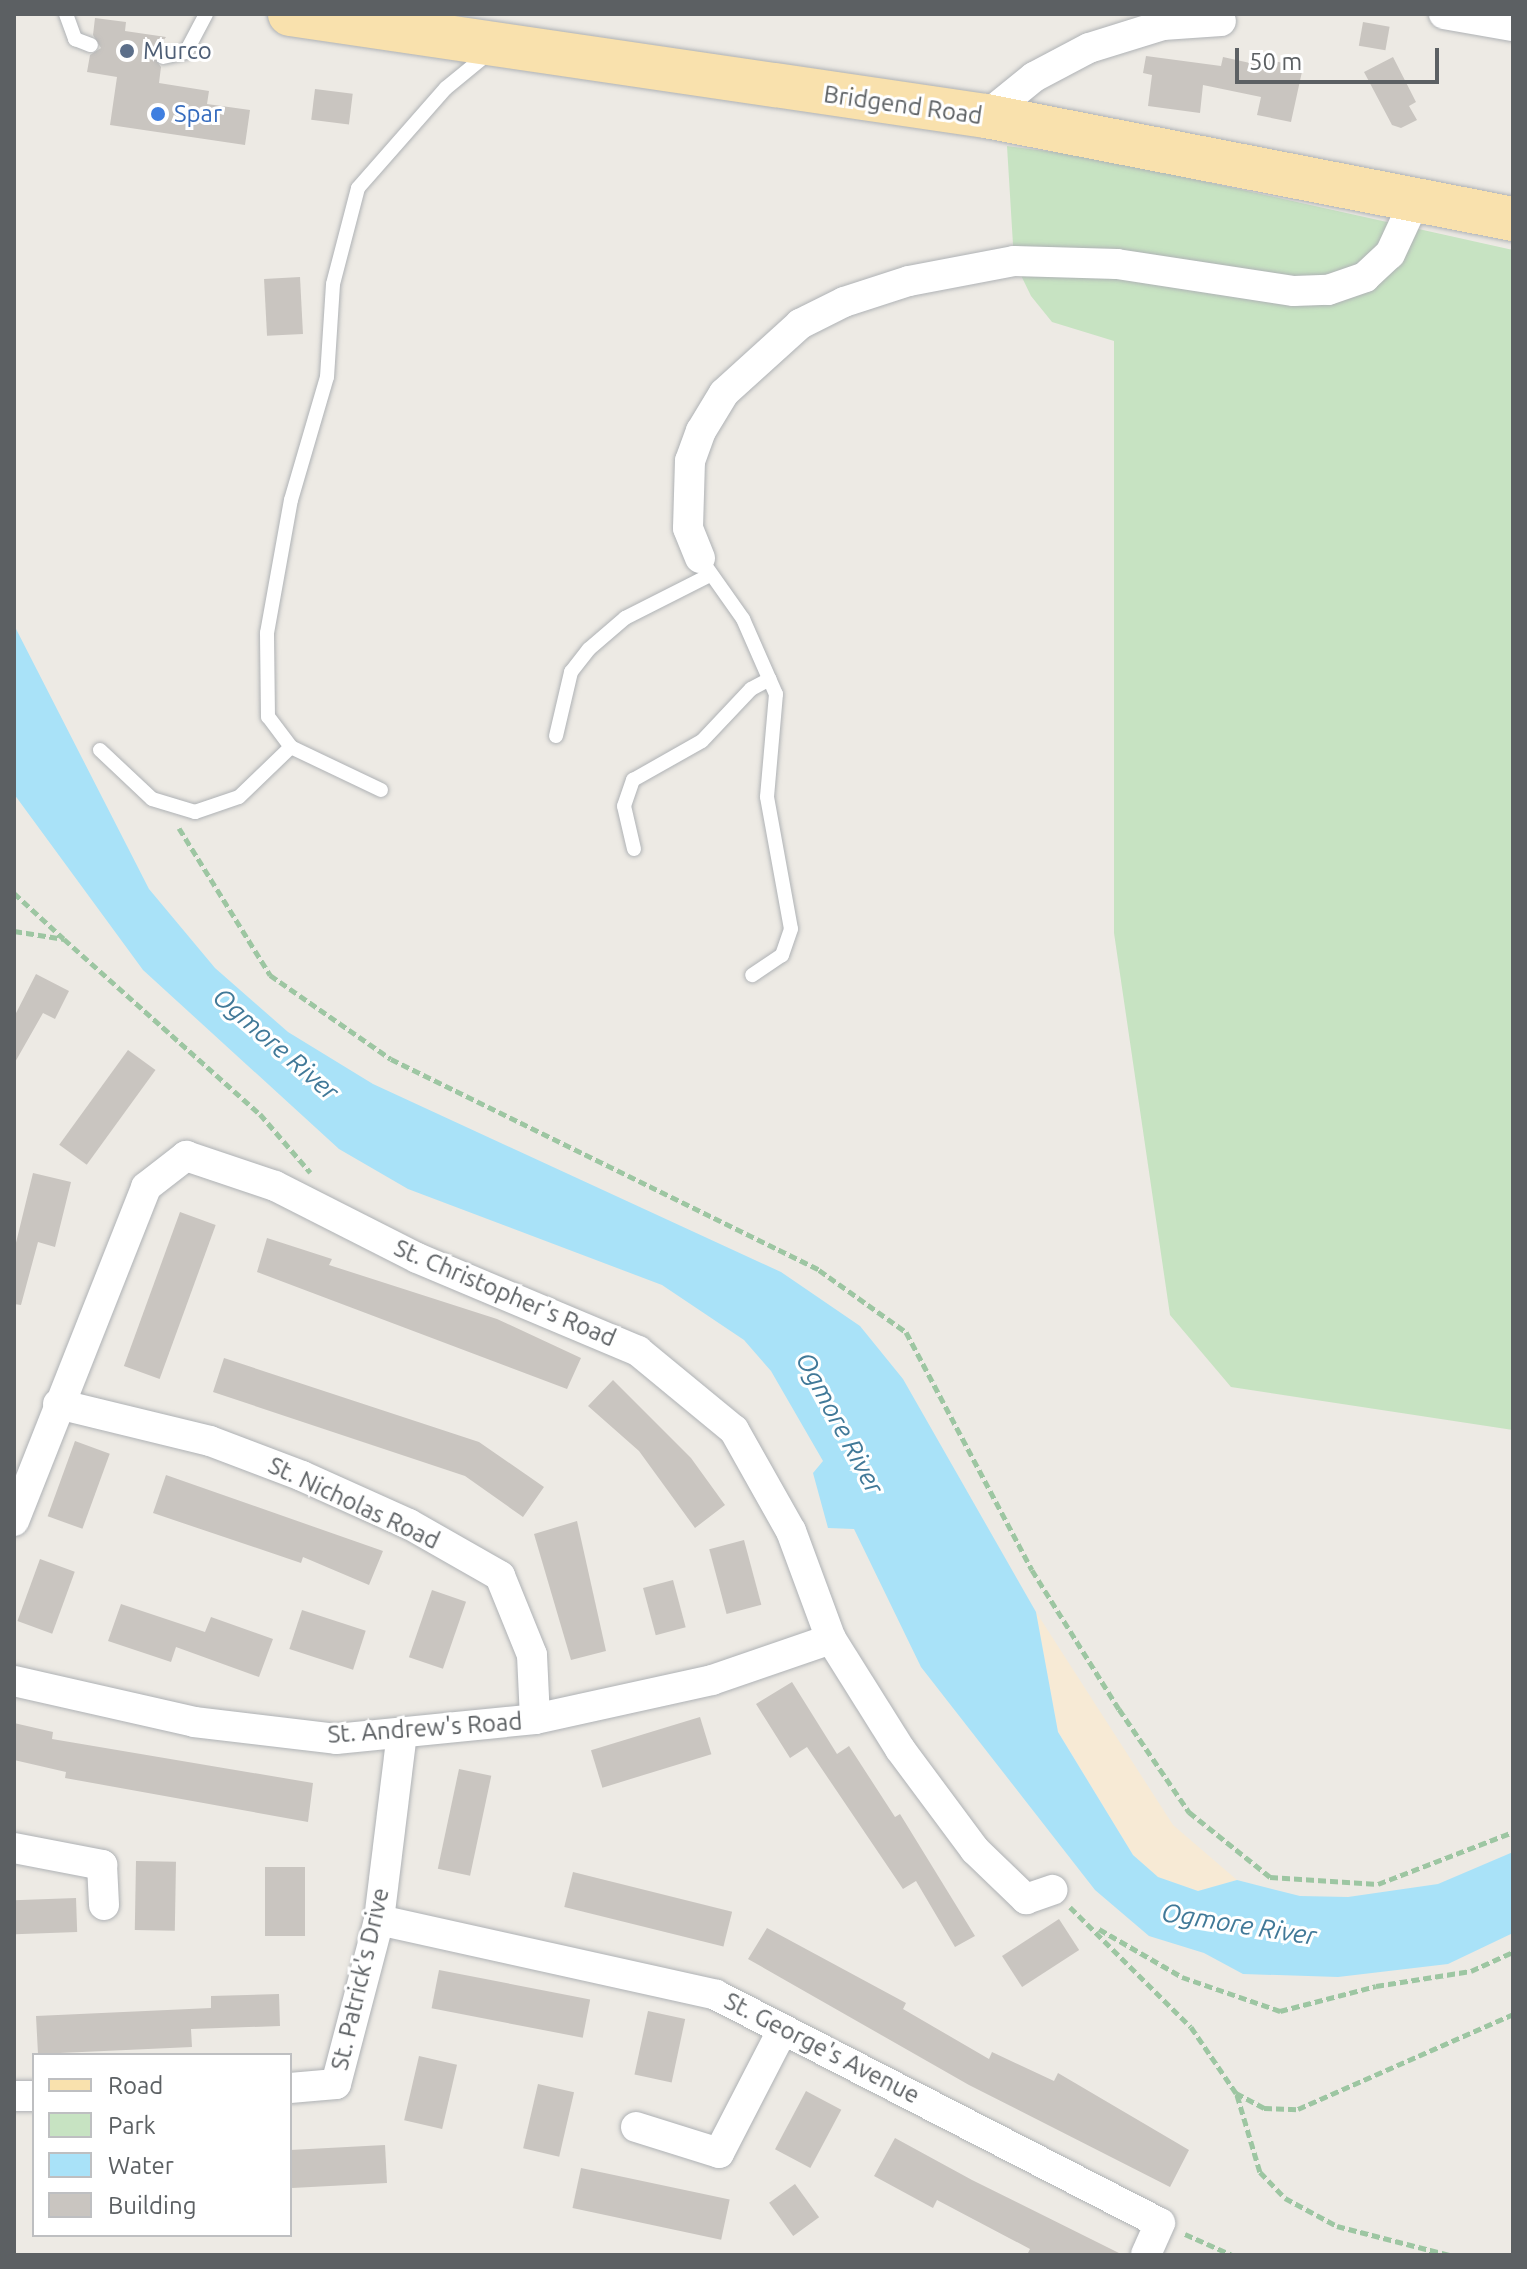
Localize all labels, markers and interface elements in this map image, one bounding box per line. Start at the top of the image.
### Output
scale bar [1239,32,1443,82]
place label: Murco [143,37,212,65]
marker: Murco [118,42,136,60]
text: 50 m [1249,48,1302,75]
street label: Bridgend Road [822,80,984,130]
place label: Spar [174,100,222,128]
marker: Spar [149,105,167,123]
water label: Ogmore River [207,981,345,1107]
street label: St. Christopher's Road [390,1233,620,1353]
water label: Ogmore River [790,1347,890,1499]
street label: St. Nicholas Road [264,1451,444,1555]
street label: St. Andrew's Road [327,1707,523,1749]
street label: St. Patrick's Drive [325,1885,395,2073]
water label: Ogmore River [1159,1896,1319,1952]
street label: St. George's Avenue [720,1986,924,2110]
legend [32,2053,292,2237]
text: Road [108,2072,163,2099]
text: Park [108,2112,156,2139]
text: Water [108,2152,174,2179]
text: Building [108,2192,196,2219]

